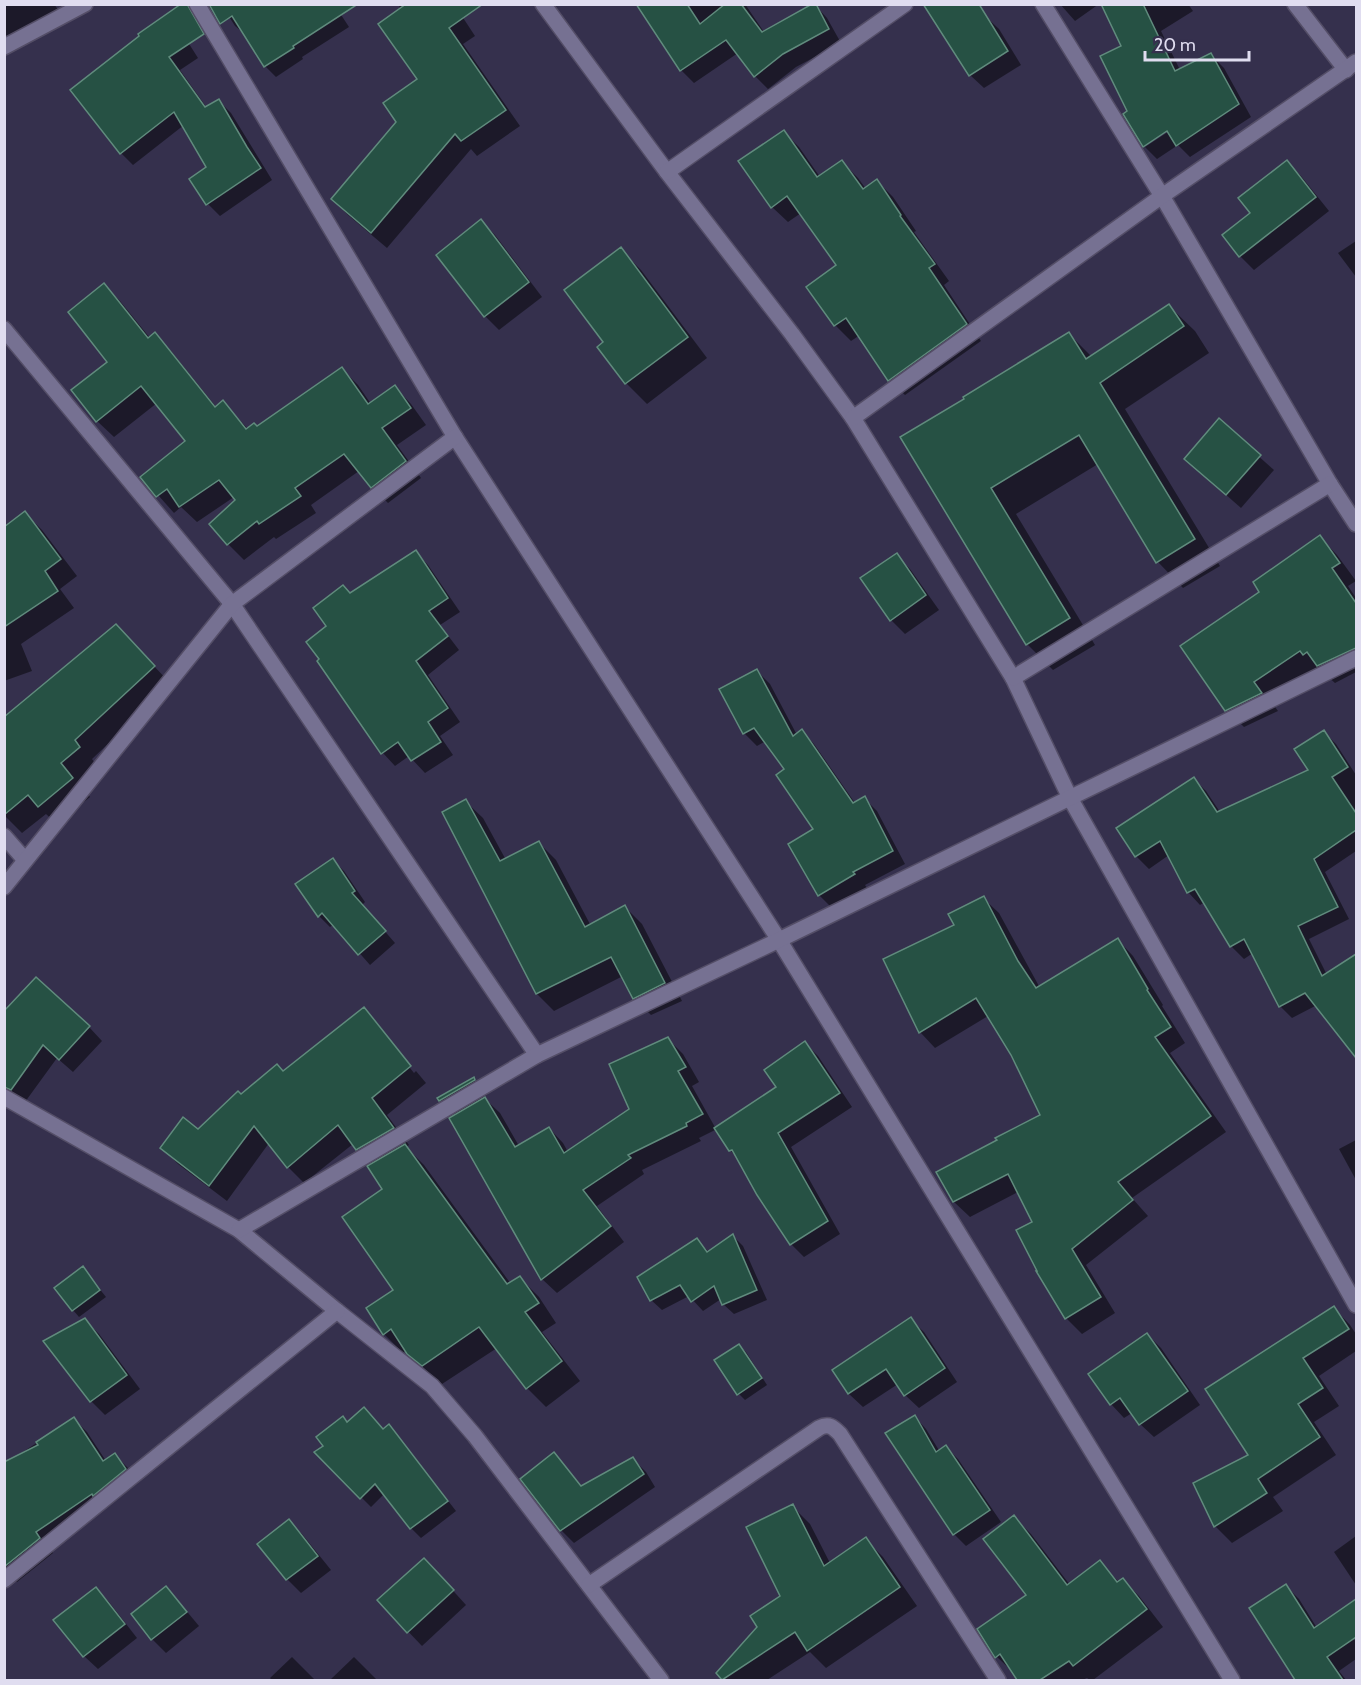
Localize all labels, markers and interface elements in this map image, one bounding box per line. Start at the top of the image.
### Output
scale bar [1145,24,1248,62]
text: 20 m [1154,34,1196,56]

